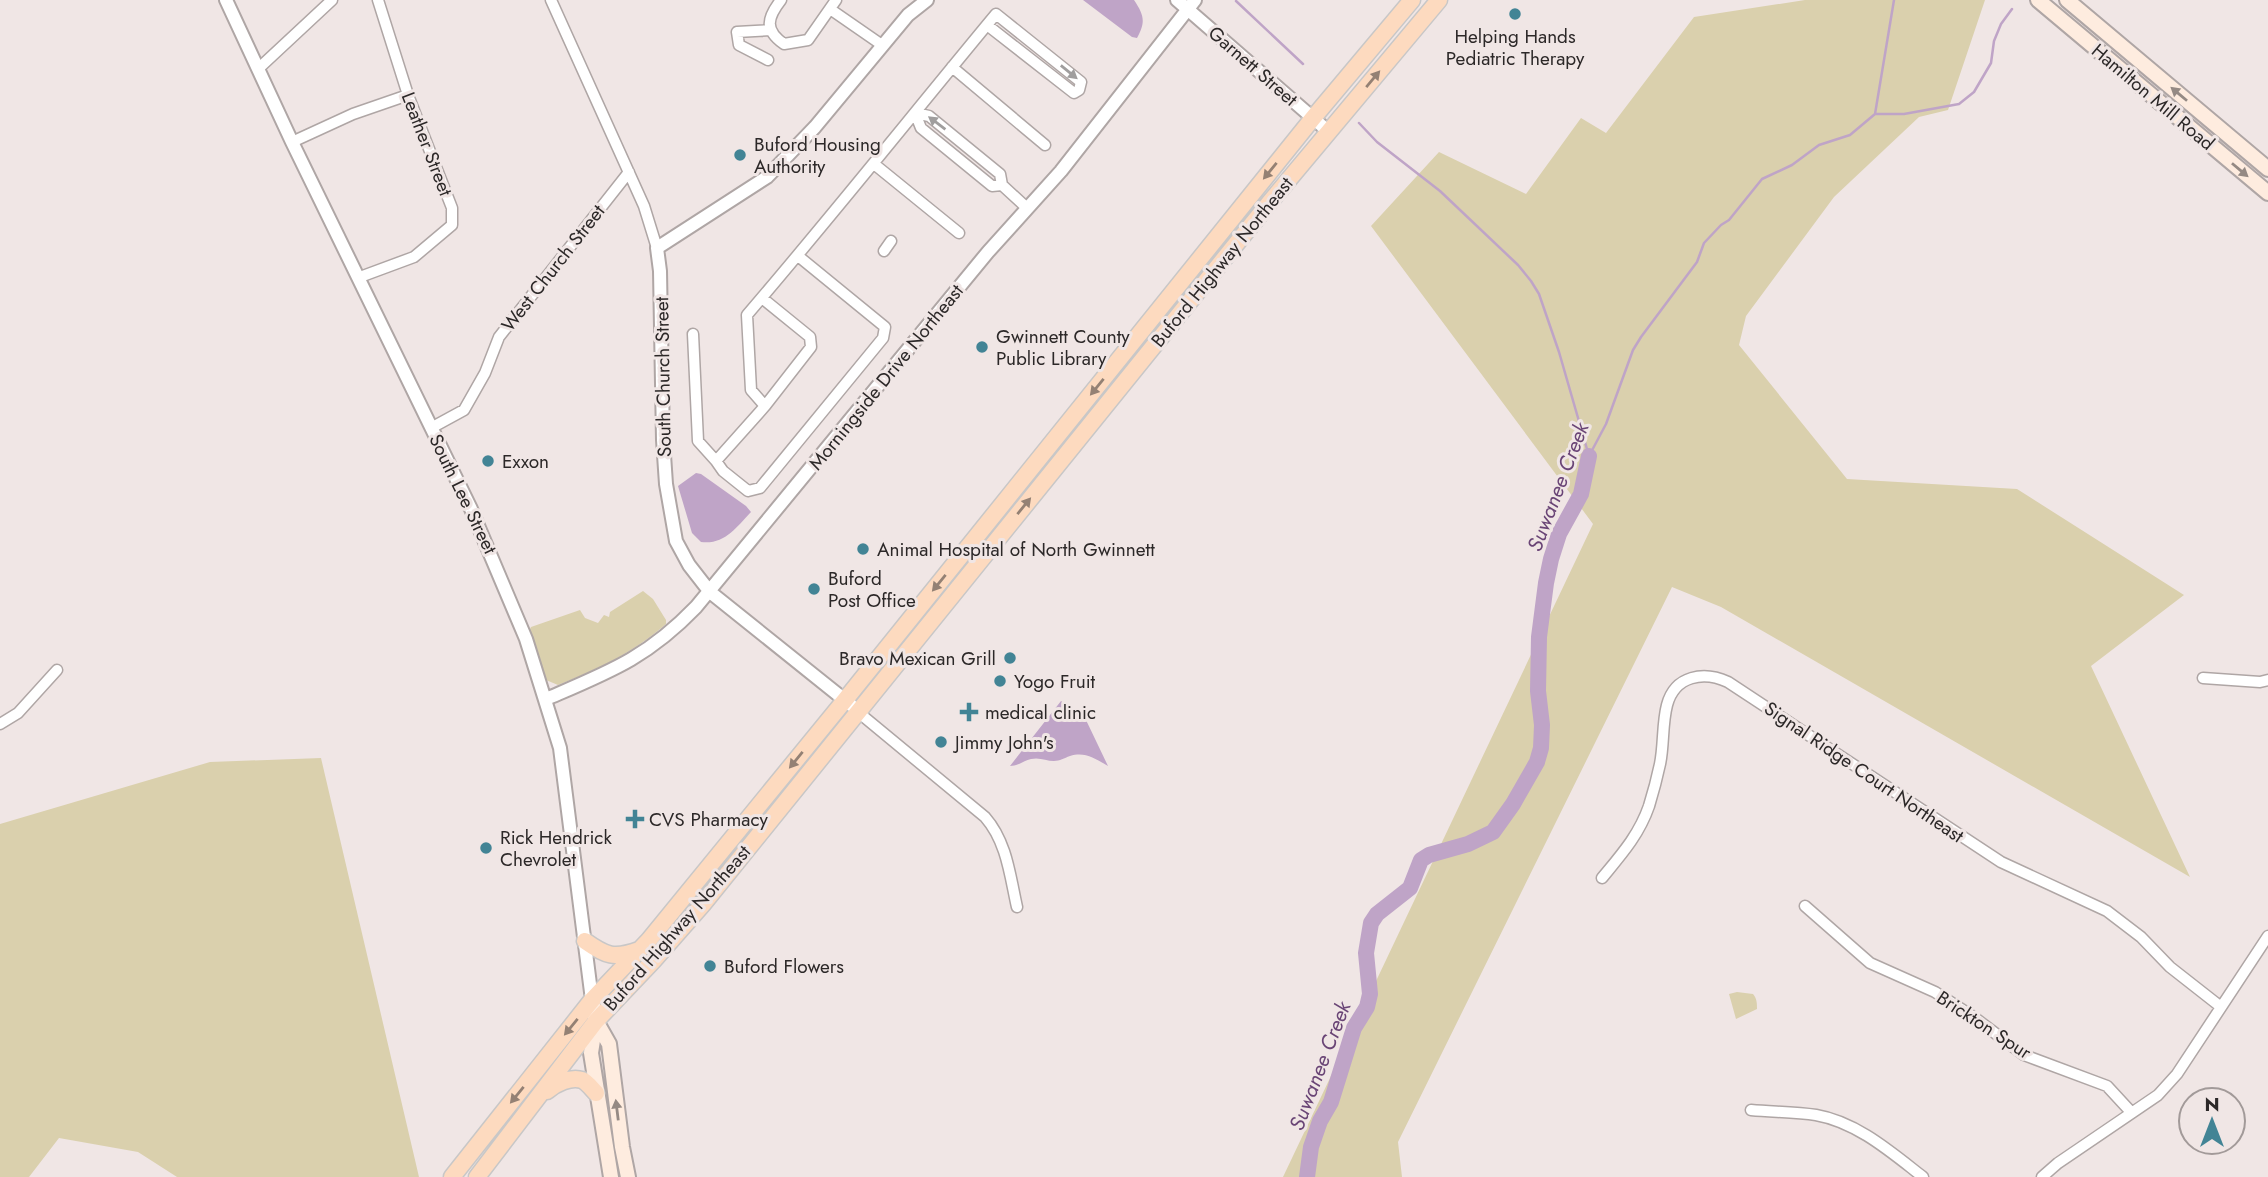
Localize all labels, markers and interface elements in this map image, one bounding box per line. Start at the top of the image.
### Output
marker: Helping Hands Pediatric Therapy [1507,6,1523,22]
street label: Garnett Street [1203,20,1304,113]
place label: Helping Hands Pediatric Therapy [1446,23,1585,72]
street label: Hamilton Mill Road [2086,37,2220,157]
one-way arrow [1060,64,1077,79]
one-way arrow [1365,71,1380,88]
one-way arrow [2170,86,2188,101]
street label: Leather Street [395,88,459,200]
one-way arrow [927,116,946,130]
place label: Buford Housing Authority [754,131,881,180]
marker: Buford Housing Authority [732,147,748,163]
one-way arrow [1263,162,1278,180]
one-way arrow [2231,162,2249,178]
street label: Buford Highway Northeast [1145,171,1299,353]
street label: West Church Street [495,199,611,337]
street label: Morningside Drive Northeast [802,278,970,476]
street label: South Church Street [648,296,678,457]
place label: Gwinnett County Public Library [996,323,1130,372]
marker: Gwinnett County Public Library [974,339,990,355]
one-way arrow [1090,378,1105,395]
water label: Suwanee Creek [1520,417,1597,556]
street label: South Lee Street [422,430,504,559]
place label: Exxon [502,448,549,475]
marker: Exxon [480,453,496,469]
one-way arrow [1016,497,1030,515]
place label: Animal Hospital of North Gwinnett [877,536,1155,563]
marker: Animal Hospital of North Gwinnett [855,541,871,557]
place label: Buford Post Office [828,565,916,614]
one-way arrow [932,575,947,592]
marker: Buford Post Office [806,581,822,597]
place label: Bravo Mexican Grill [839,645,996,672]
marker: Bravo Mexican Grill [1002,650,1018,666]
place label: Yogo Fruit [1014,668,1096,695]
marker: Yogo Fruit [992,673,1008,689]
street label: Signal Ridge Court Northeast [1759,695,1970,849]
place label: medical clinic [985,699,1096,726]
marker: medical clinic [959,702,979,722]
place label: Jimmy John's [952,729,1054,756]
marker: Jimmy John's [933,734,949,750]
one-way arrow [789,751,804,768]
place label: CVS Pharmacy [649,806,768,833]
marker: CVS Pharmacy [627,811,643,827]
place label: Rick Hendrick Chevrolet [500,824,612,873]
street label: Buford Highway Northeast [597,839,757,1017]
marker: Rick Hendrick Chevrolet [478,840,494,856]
place label: Buford Flowers [724,953,844,980]
marker: Buford Flowers [702,958,718,974]
street label: Brickton Spur [1931,984,2037,1066]
water label: Suwanee Creek [1282,996,1359,1135]
one-way arrow [563,1018,578,1036]
one-way arrow [510,1086,525,1103]
north arrow [2177,1086,2247,1156]
text: N [2204,1091,2220,1118]
one-way arrow [612,1099,623,1121]

